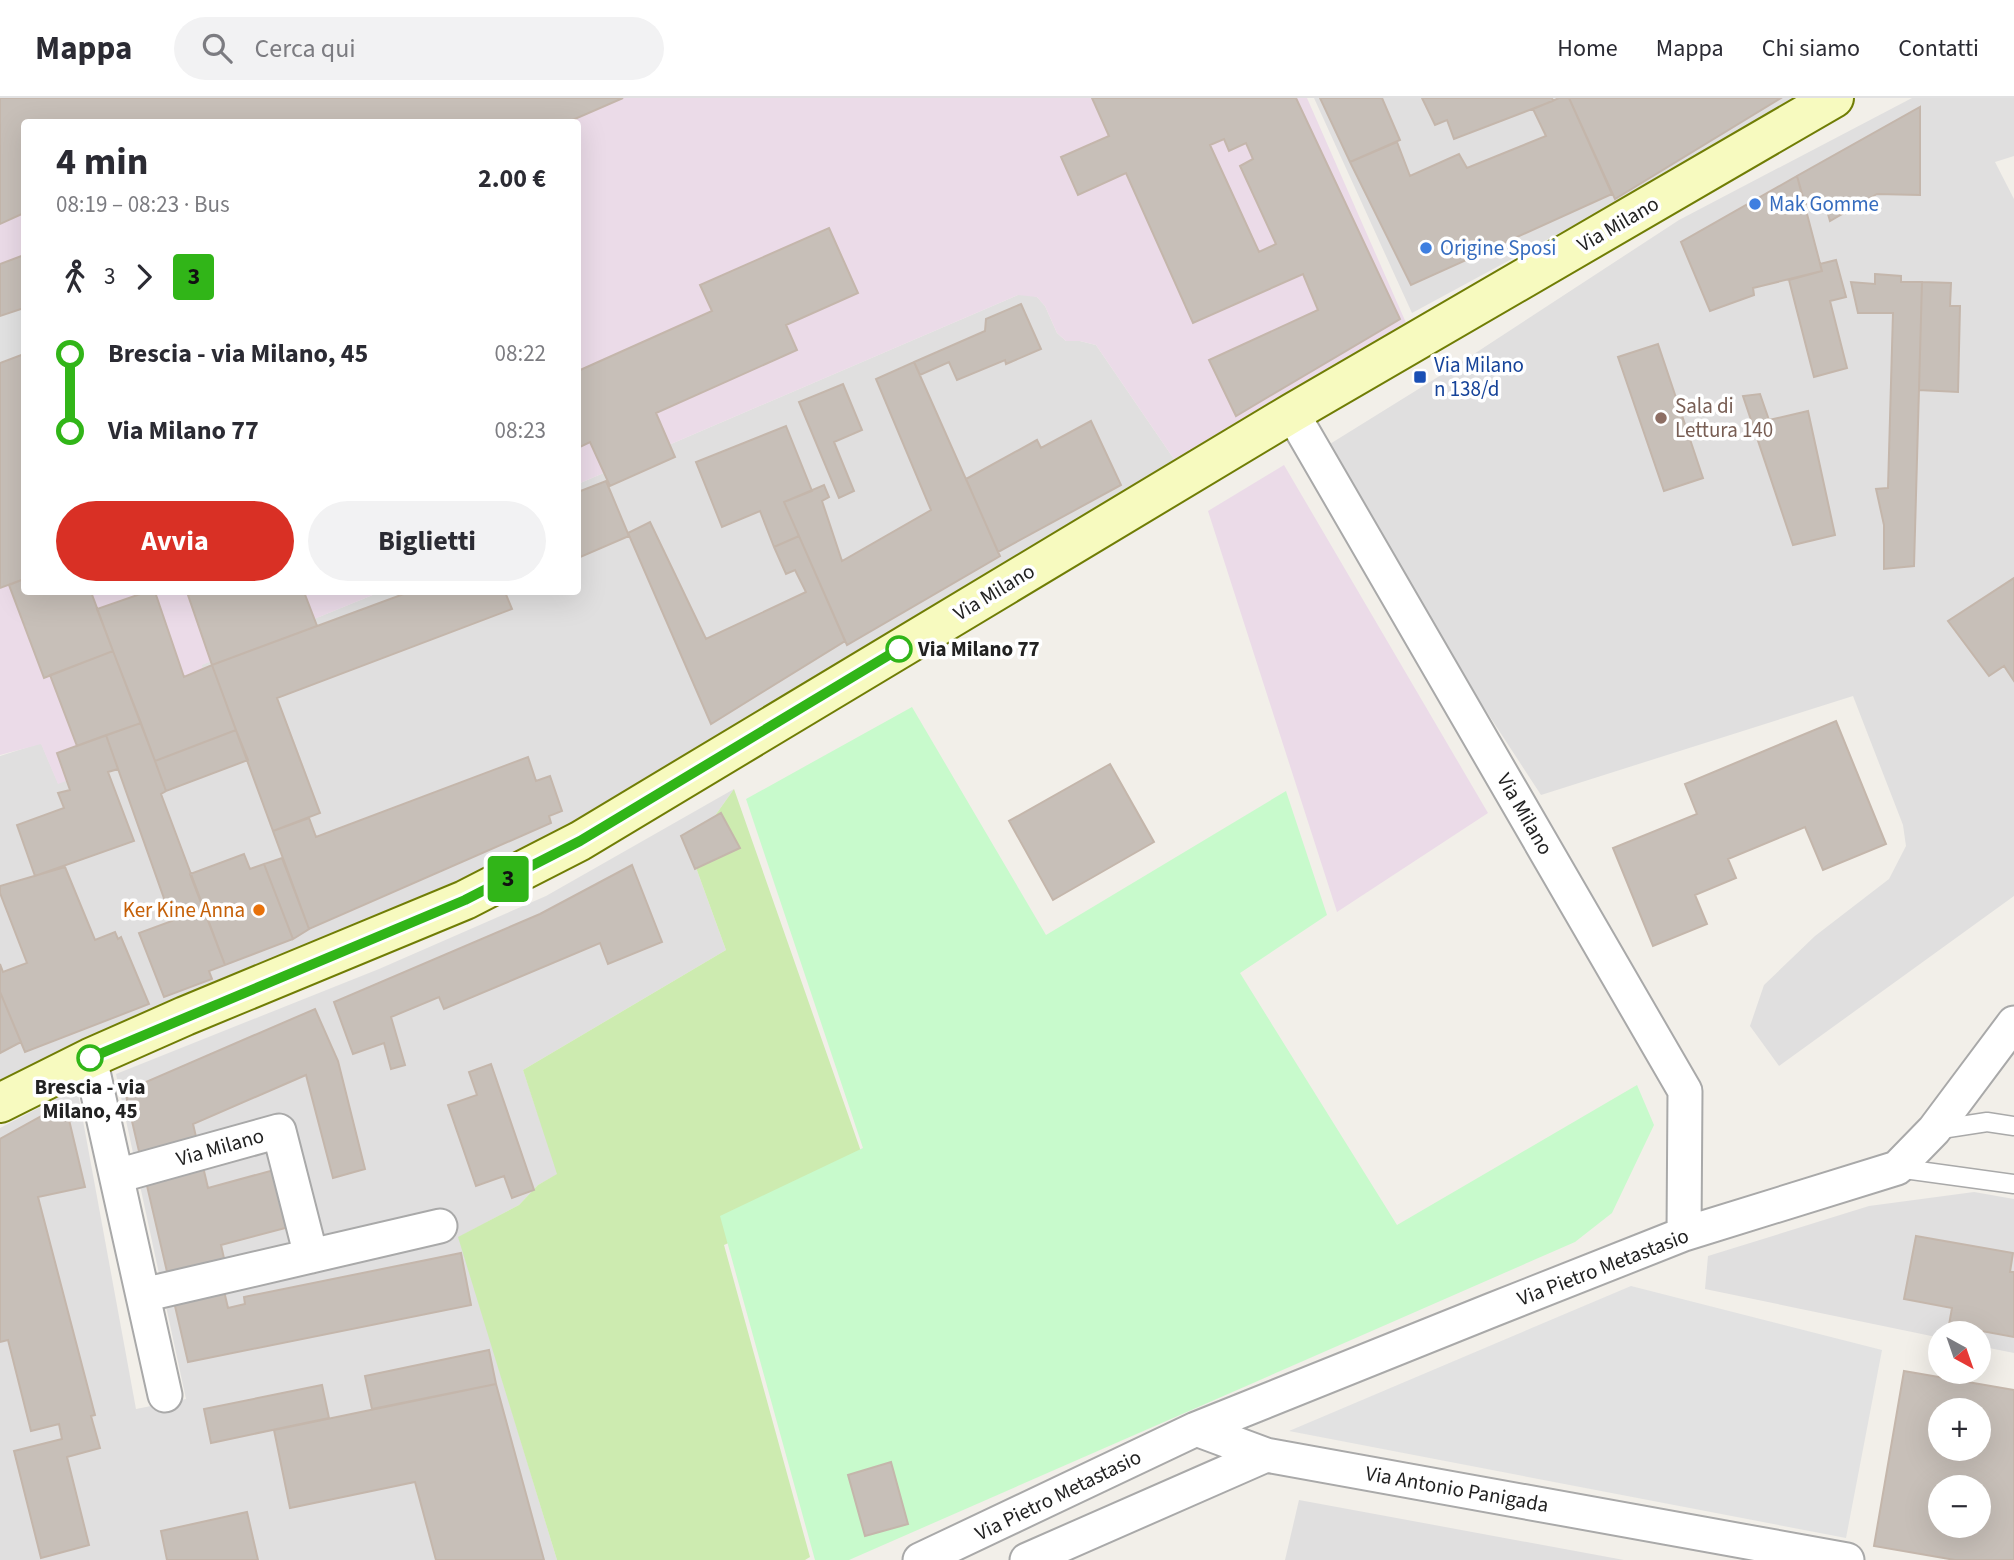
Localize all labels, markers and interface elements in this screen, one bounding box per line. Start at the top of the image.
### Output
search box [174,17,664,80]
text: Mappa [35,25,132,72]
icon: search [198,29,236,67]
text: Cerca qui [254,30,356,67]
text: Home [1557,31,1618,66]
text: Mappa [1656,31,1724,66]
text: Chi siamo [1762,31,1860,66]
text: Contatti [1898,31,1979,66]
text: 4 min [56,135,148,189]
text: 2.00 € [478,160,546,197]
text: 08:19 – 08:23 · Bus [56,188,230,221]
street label: Via Milano [1572,189,1664,259]
place label: Mak Gomme [1769,189,1879,219]
marker: Mak Gomme [1747,196,1763,212]
place label: Origine Sposi [1440,233,1556,263]
marker: Origine Sposi [1418,240,1434,256]
icon: walk [56,258,94,296]
icon: forward [125,258,163,296]
text: 3 [187,259,200,294]
text: 3 [104,260,115,293]
text: Brescia - via Milano, 45 [108,335,368,372]
text: 08:22 [495,337,546,370]
place label: Via Milano n 138/d [1434,350,1524,404]
marker: Via Milano n 138/d [1412,369,1428,385]
place label: Sala di Lettura 140 [1675,391,1773,445]
marker: Sala di Lettura 140 [1653,410,1669,426]
text: Via Milano 77 [108,412,259,449]
text: 08:23 [495,414,546,447]
button: Avvia [56,501,294,581]
button: Biglietti [308,501,546,581]
street label: Via Milano [948,556,1040,628]
place label: Via Milano 77 [917,634,1040,664]
marker: Via Milano 77 [886,636,912,662]
street label: Via Milano [1490,768,1560,860]
line badge: 3 [485,856,531,902]
text: 3 [502,861,514,896]
place label: Ker Kine Anna [123,895,245,925]
marker: Ker Kine Anna [251,902,267,918]
marker: Brescia - via Milano, 45 [77,1045,103,1071]
place label: Brescia - via Milano, 45 [35,1072,145,1126]
street label: Via Milano [173,1120,267,1174]
street label: Via Pietro Metastasio [1513,1220,1693,1314]
north arrow [1928,1321,1992,1384]
map controls [1928,1321,1991,1538]
button: + [1928,1398,1991,1461]
street label: Via Pietro Metastasio [970,1442,1146,1548]
street label: Via Antonio Panigada [1363,1458,1551,1520]
button: − [1928,1475,1991,1538]

